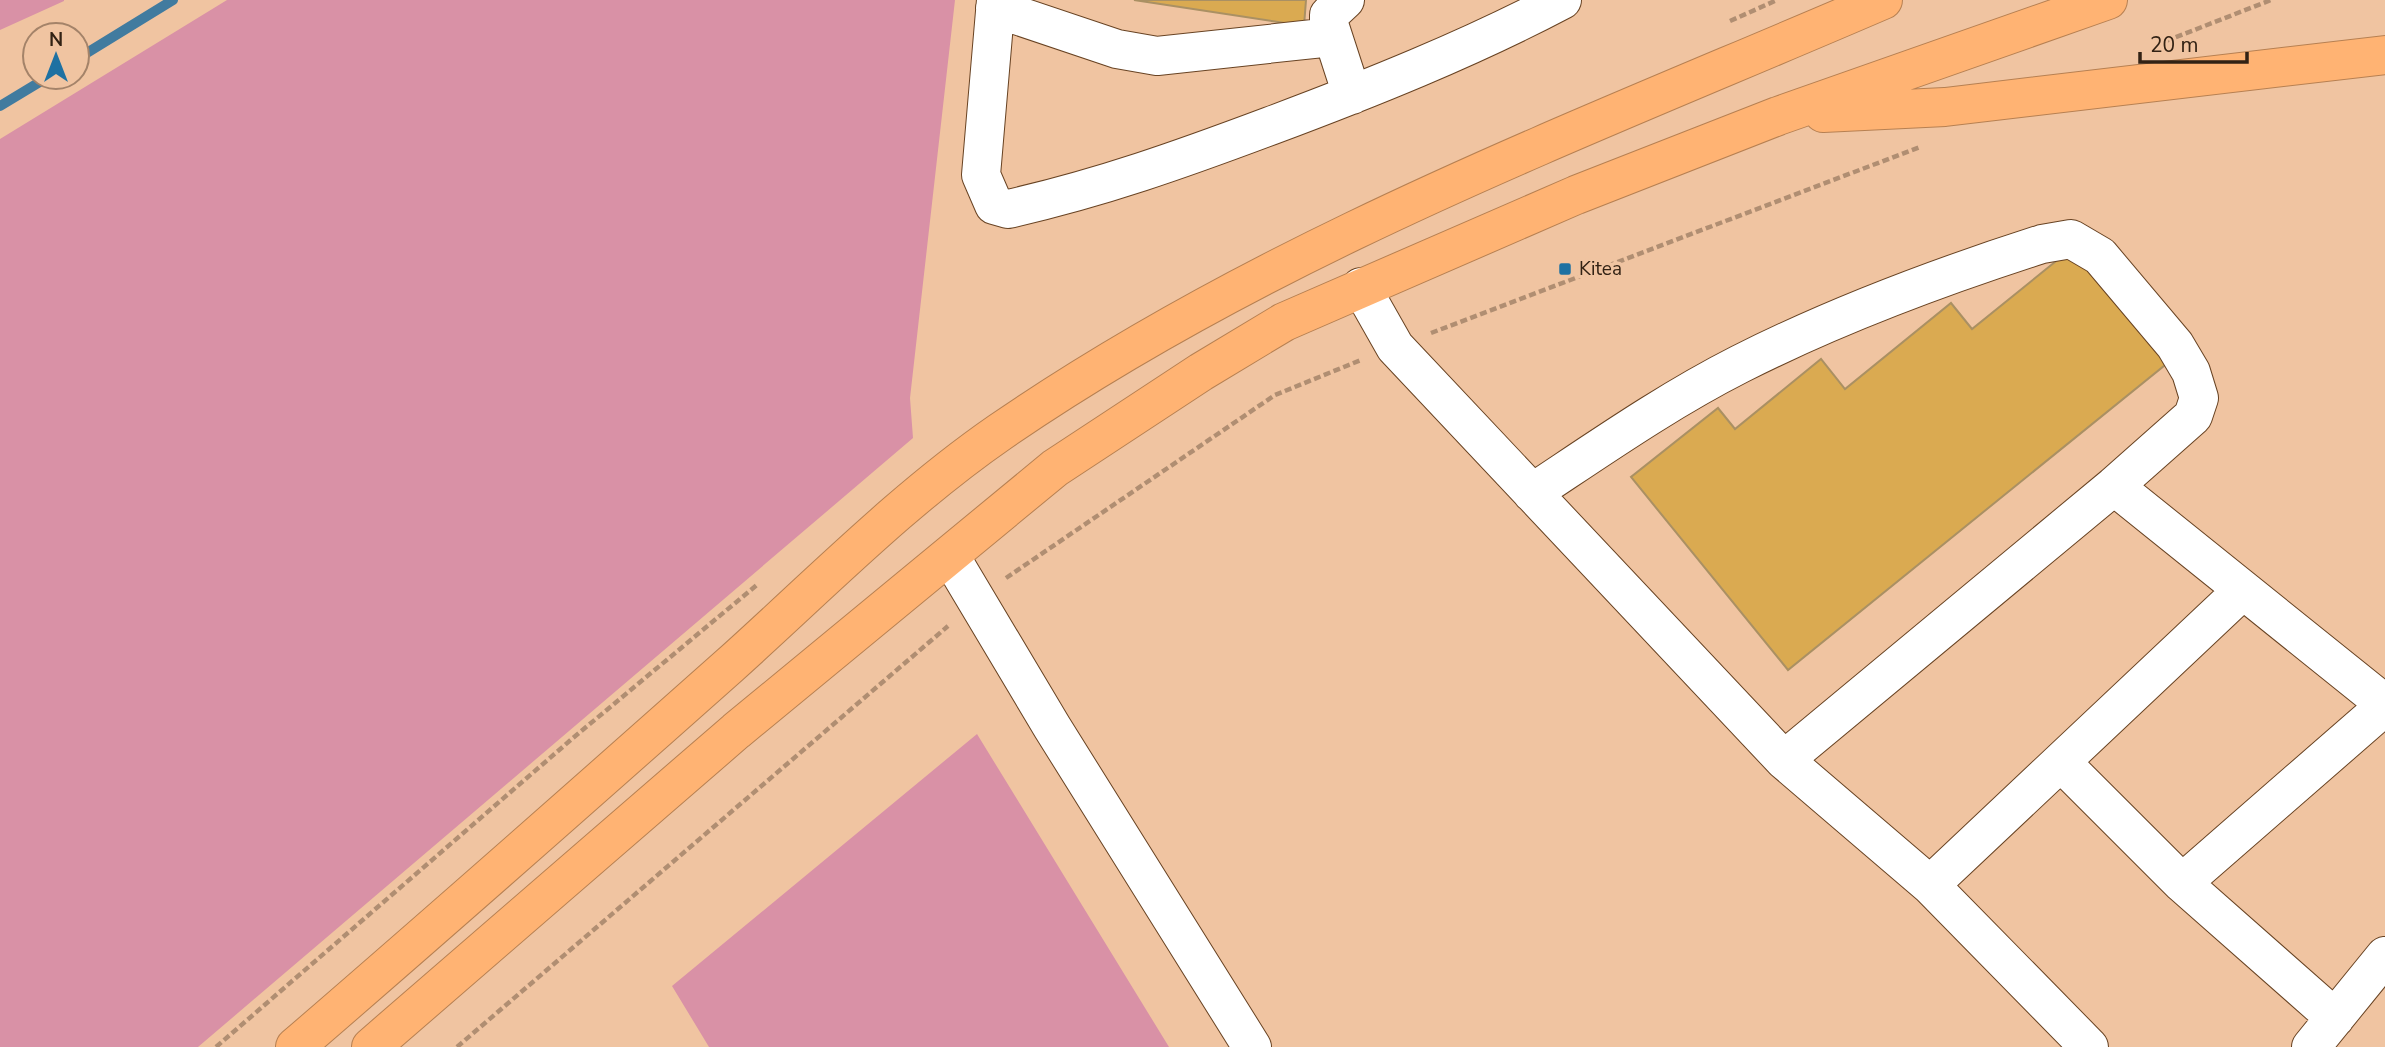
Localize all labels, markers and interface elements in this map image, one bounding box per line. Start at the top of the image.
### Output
north arrow [21,21,91,91]
scale bar [2140,21,2247,65]
text: N [49,27,63,53]
text: 20 m [2150,31,2199,59]
place label: Kitea [1579,256,1622,282]
marker: Kitea [1557,261,1573,277]

